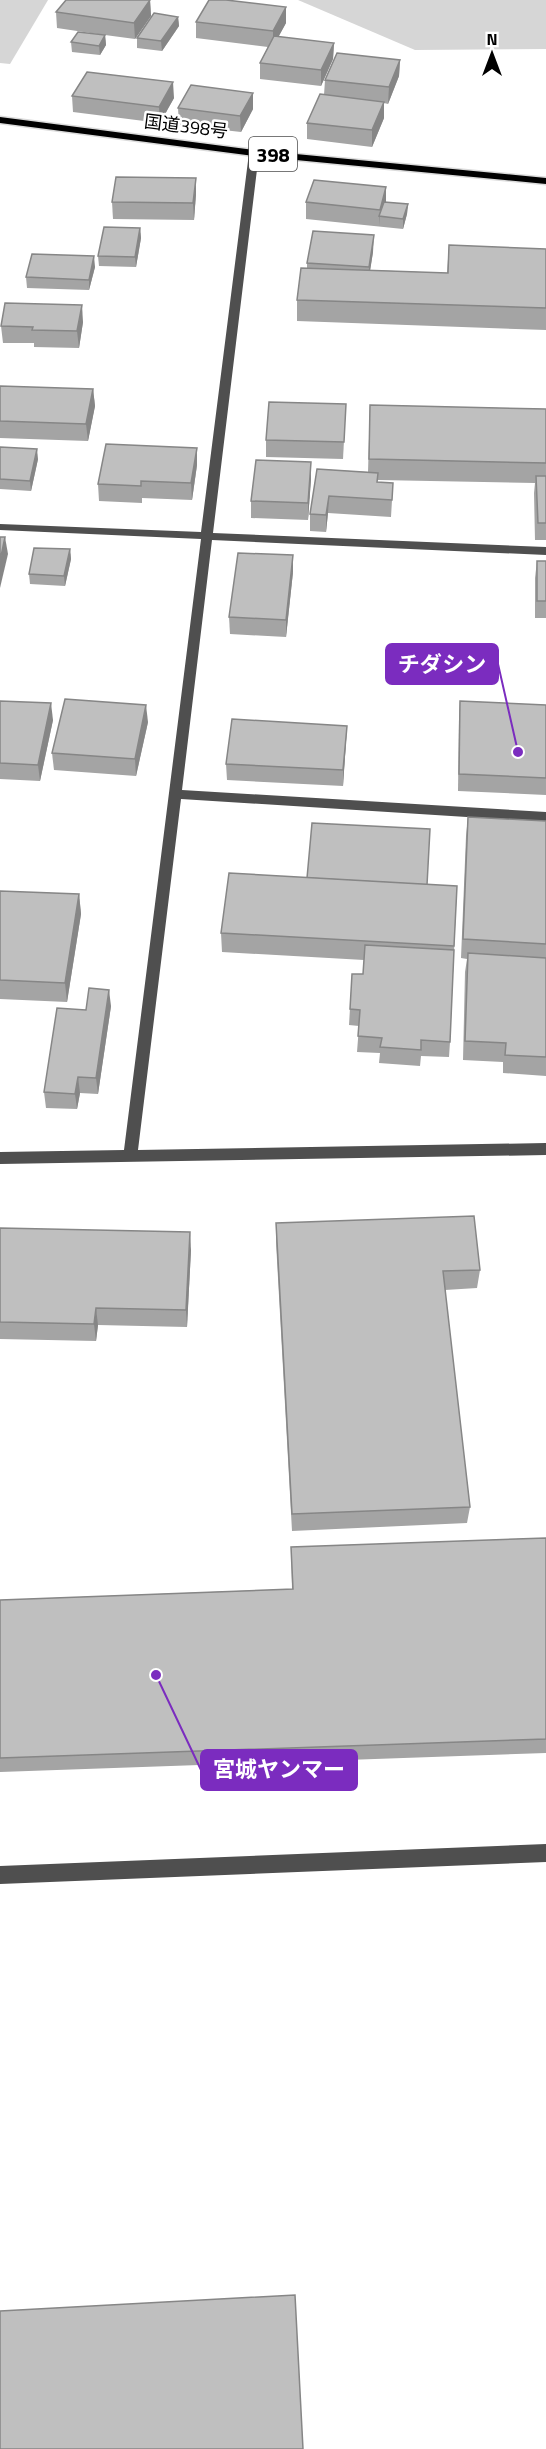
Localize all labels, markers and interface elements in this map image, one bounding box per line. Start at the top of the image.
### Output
north arrow [462,24,522,84]
text: N [486,27,498,51]
street label: 国道398号 [143,107,229,145]
road number: 398 [249,137,297,171]
callout: チダシン [386,644,498,684]
text: チダシン [398,647,486,681]
callout: 宮城ヤンマー [201,1750,357,1790]
text: 宮城ヤンマー [213,1752,345,1786]

